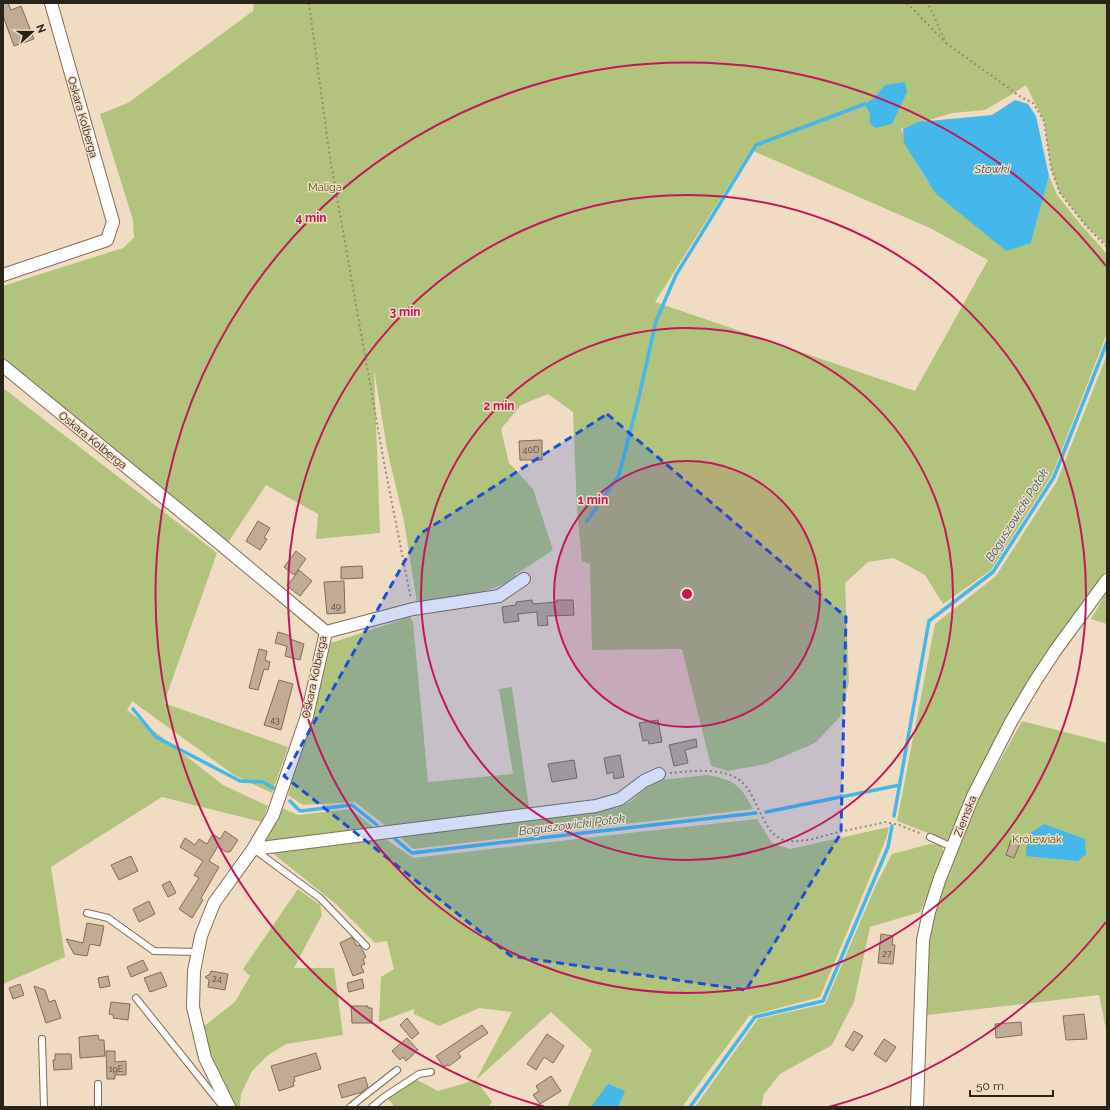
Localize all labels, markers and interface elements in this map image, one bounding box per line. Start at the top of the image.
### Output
north arrow [12,12,52,52]
text: N [33,22,48,35]
street label: Oskara Kolberga [65,75,100,159]
water label: Stowki [973,162,1010,176]
park label: Maliga [308,181,342,194]
text: 4 min [295,211,327,225]
text: 3 min [389,305,421,319]
text: 2 min [483,399,515,413]
street label: Oskara Kolberga [56,409,129,472]
house number: 40D [523,445,540,455]
water label: Boguszowicki Potok [983,465,1052,564]
text: 1 min [578,493,608,507]
centre of rings [680,587,694,601]
house number: 49 [331,601,341,611]
street label: Oskara Kolberga [299,635,330,720]
house number: 43 [270,715,280,725]
street label: Ziemska [951,794,980,839]
water label: Boguszowicki Potok [518,811,627,838]
park label: Królewiak [1012,833,1062,846]
house number: 27 [882,949,892,959]
house number: 24 [212,974,222,984]
house number: 19E [109,1064,124,1074]
scale bar [970,1072,1053,1098]
text: 50 m [976,1079,1004,1093]

